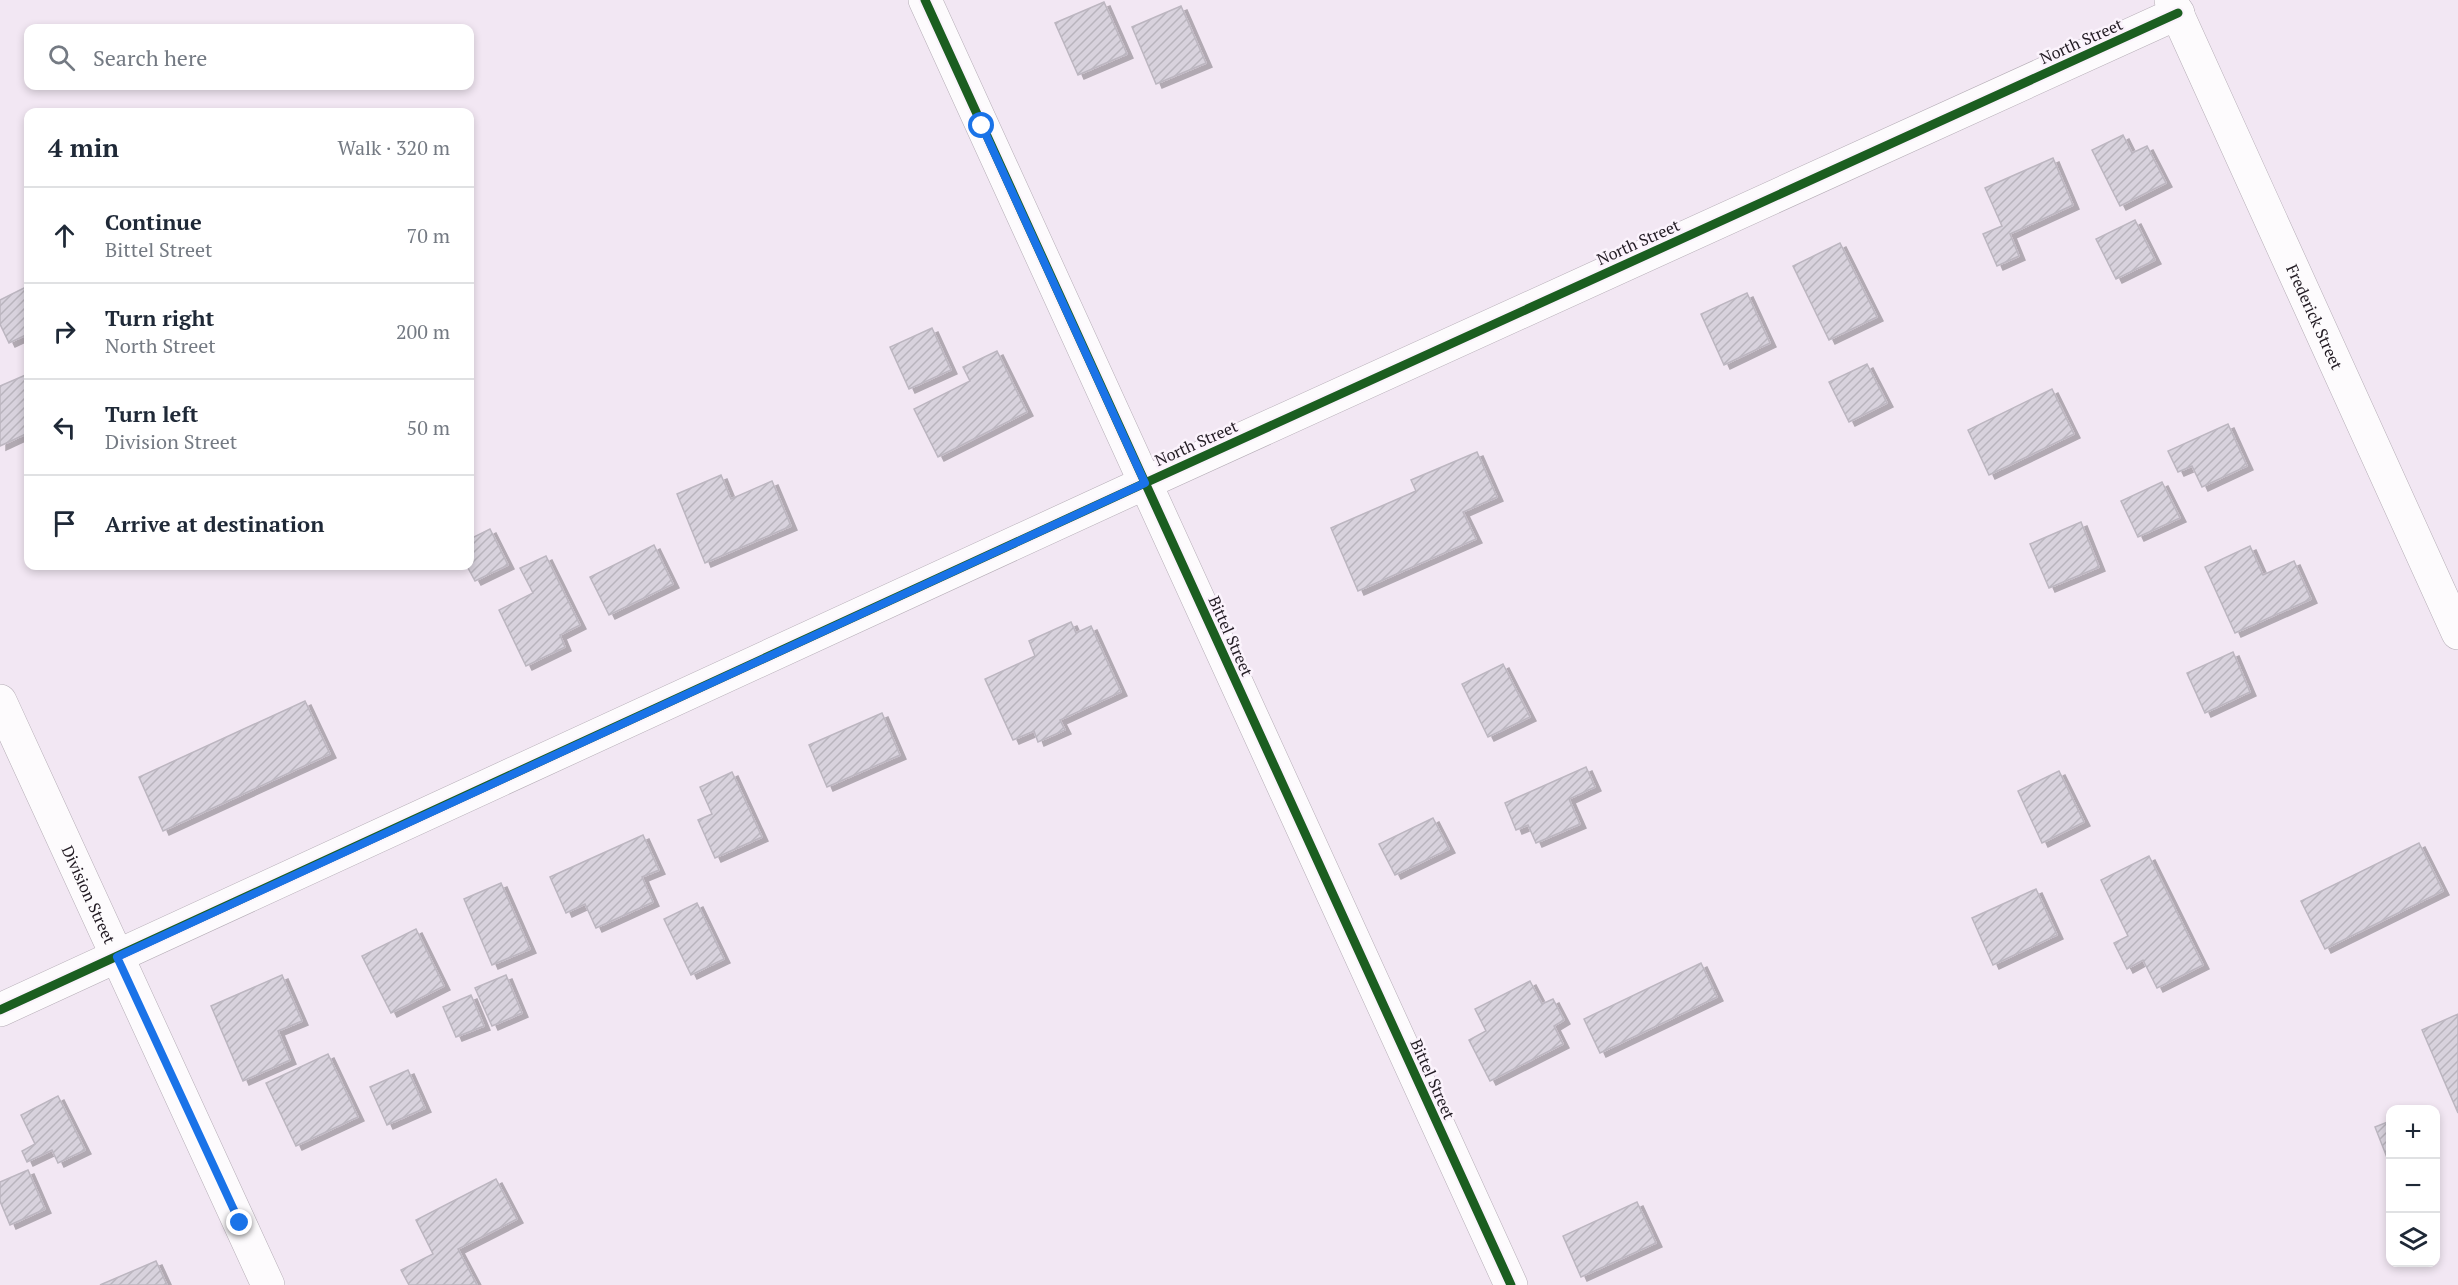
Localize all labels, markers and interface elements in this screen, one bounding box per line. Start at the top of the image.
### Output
street label: North Street [2036,13,2126,69]
search box [24,24,474,90]
icon: search [45,41,78,74]
text: Search here [93,43,207,72]
route start [968,112,994,138]
text: 4 min [48,130,119,164]
text: Walk · 320 m [338,134,450,161]
text: Continue [105,207,202,236]
street label: North Street [1593,214,1683,270]
icon: ahead [48,219,81,252]
text: 70 m [407,222,450,249]
text: Bittel Street [105,236,212,263]
street label: Frederick Street [2281,261,2348,373]
text: Turn right [105,303,214,332]
icon: right [48,315,81,348]
text: 200 m [396,318,450,345]
text: North Street [105,332,216,359]
text: Turn left [105,399,198,428]
icon: left [48,411,81,444]
text: 50 m [407,414,450,441]
street label: North Street [1151,415,1241,471]
text: Division Street [105,428,237,455]
icon: arrive [48,507,81,540]
text: Arrive at destination [105,509,324,538]
street label: Bittel Street [1203,592,1259,680]
street label: Division Street [57,842,121,947]
street label: Bittel Street [1405,1035,1461,1123]
map controls [2386,1105,2440,1267]
button: + [2386,1105,2440,1159]
button: − [2386,1159,2440,1213]
route end [226,1209,252,1235]
button: layers [2386,1213,2440,1267]

